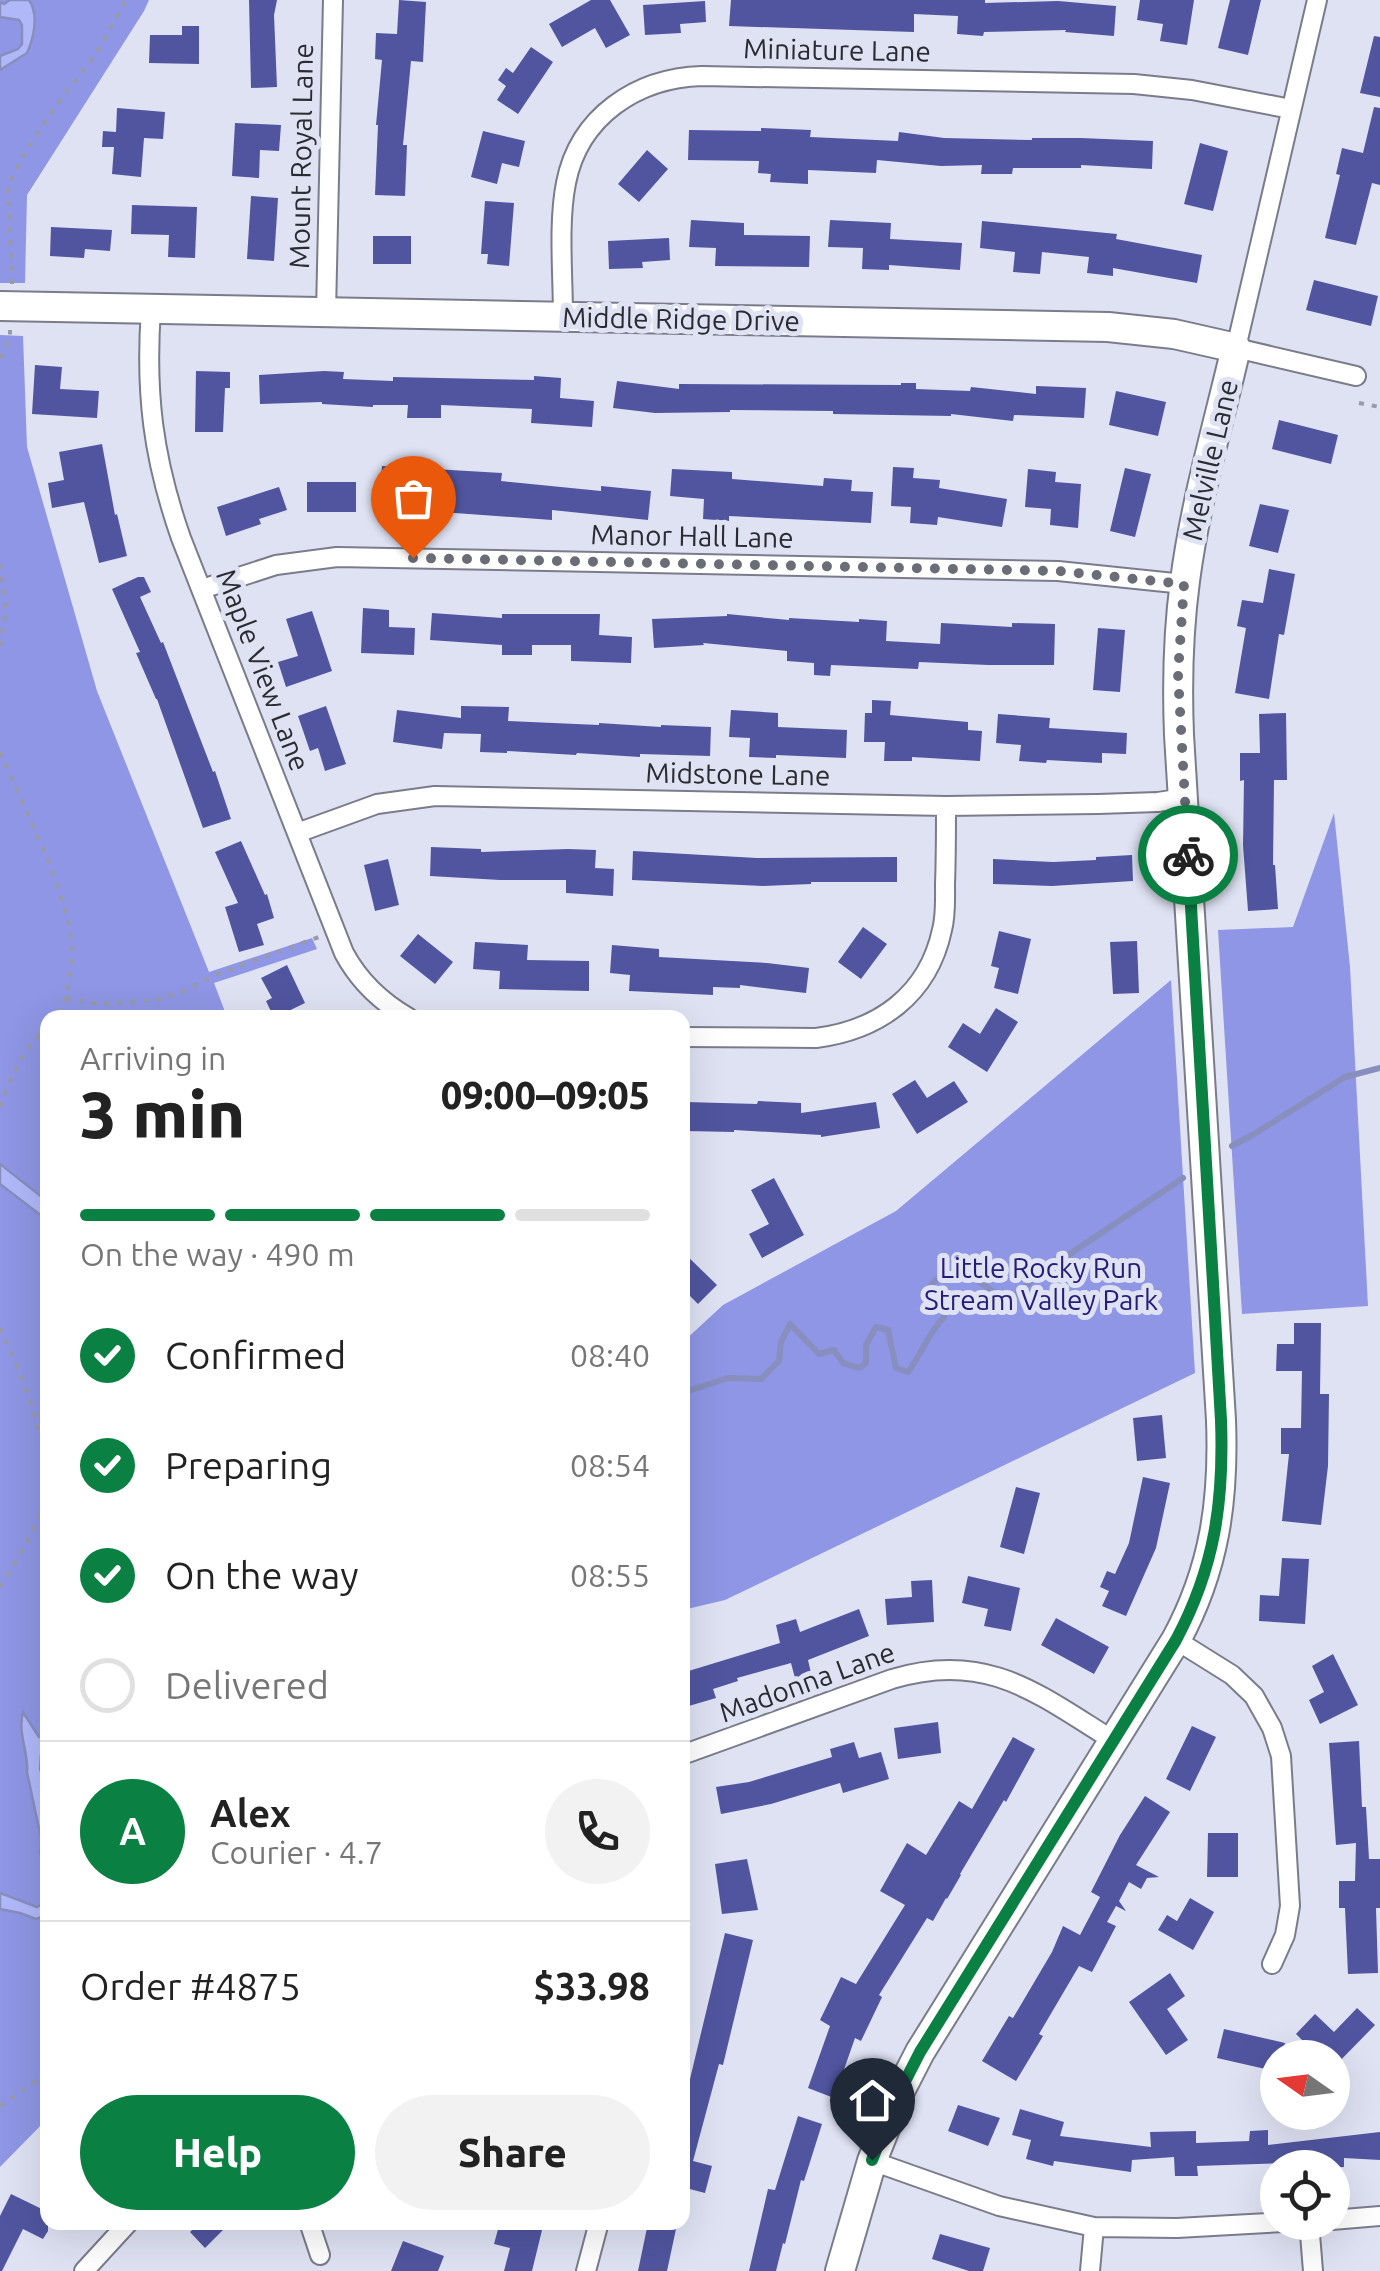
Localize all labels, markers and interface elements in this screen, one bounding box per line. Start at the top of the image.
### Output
street label: Miniature Lane [743,32,931,67]
street label: Mount Royal Lane [283,43,318,269]
street label: Middle Ridge Drive [562,301,800,336]
street label: Melville Lane [1176,376,1243,543]
pin [371,456,456,559]
icon: bag [386,471,441,526]
street label: Manor Hall Lane [590,518,794,553]
street label: Maple View Lane [211,565,316,775]
street label: Midstone Lane [645,756,831,791]
courier [1138,805,1238,905]
icon: bike [1161,828,1216,883]
text: Arriving in [80,1040,226,1076]
text: 09:00–09:05 [441,1074,650,1116]
text: 3 min [80,1077,245,1150]
text: On the way · 490 m [80,1236,355,1272]
park label: Little Rocky Run Stream Valley Park [924,1252,1158,1315]
icon: check [80,1328,135,1383]
text: Confirmed [165,1334,346,1376]
text: 08:40 [570,1337,650,1373]
icon: check [80,1438,135,1493]
text: Preparing [165,1444,332,1486]
text: 08:54 [570,1447,650,1483]
icon: check [80,1548,135,1603]
text: On the way [165,1554,358,1596]
text: 08:55 [570,1557,650,1593]
street label: Madonna Lane [715,1635,899,1728]
text: Delivered [165,1664,329,1706]
button: phone [545,1779,650,1884]
text: Alex [210,1792,291,1834]
text: A [119,1810,146,1852]
text: Courier · 4.7 [210,1834,383,1870]
text: Order #4875 [80,1965,301,2007]
text: $33.98 [533,1965,650,2007]
north arrow [1260,2040,1350,2130]
map controls [1260,2040,1350,2240]
pin [830,2058,915,2161]
icon: home [845,2073,900,2128]
button: Help [80,2095,355,2210]
button: Share [375,2095,650,2210]
button: locate [1260,2150,1350,2240]

